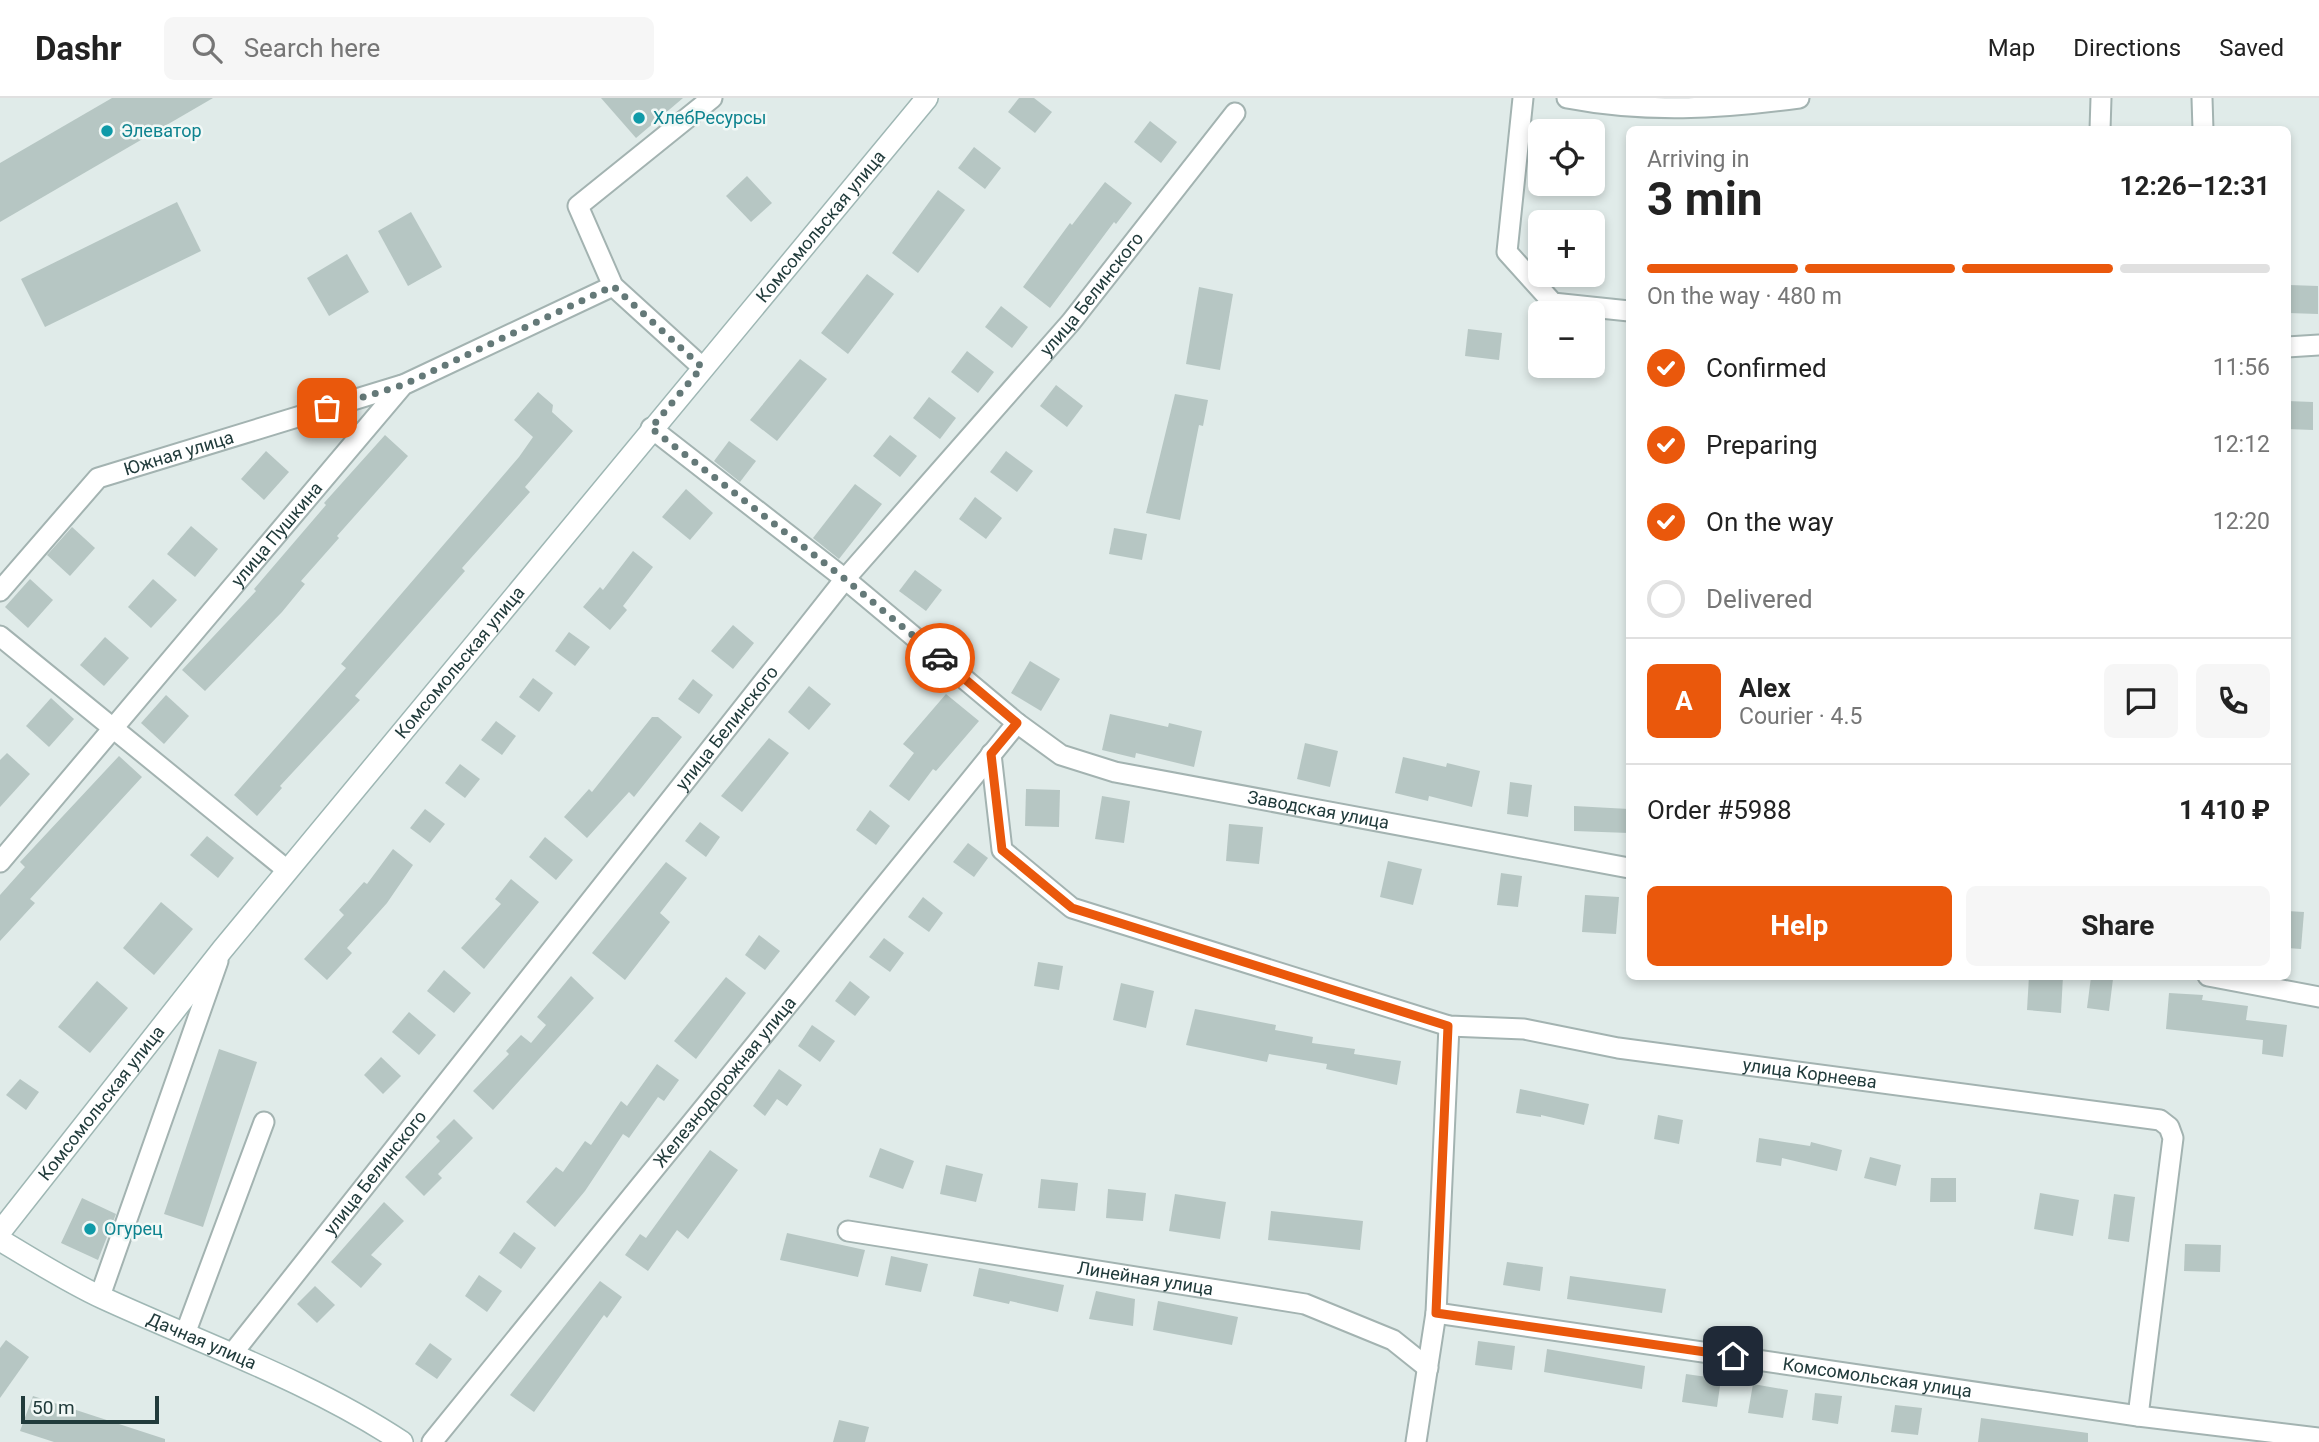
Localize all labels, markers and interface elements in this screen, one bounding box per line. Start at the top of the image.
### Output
search box [164,17,654,80]
text: Dashr [35,29,122,68]
icon: search [188,29,226,67]
text: Search here [244,33,380,63]
text: Map [1988,34,2035,62]
text: Directions [2073,34,2181,62]
text: Saved [2219,34,2284,62]
place label: ХлебРесурсы [653,107,767,128]
marker: ХлебРесурсы [631,110,647,126]
map controls [1528,119,1605,378]
button: locate [1528,119,1605,196]
place label: Элеватор [121,120,202,141]
marker: Элеватор [99,123,115,139]
street label: Комсомольская улица [751,146,889,306]
text: Arriving in [1647,146,1750,173]
text: 12:26–12:31 [2120,171,2270,201]
text: 3 min [1647,172,1763,226]
button: + [1528,210,1605,287]
street label: улица Белинского [1035,228,1147,360]
text: On the way · 480 m [1647,283,1842,310]
button: − [1528,301,1605,378]
icon: check [1647,349,1685,387]
text: Confirmed [1706,353,1827,383]
text: 11:56 [2213,354,2270,381]
pin [297,378,357,438]
icon: bag [308,389,346,427]
street label: Южная улица [121,426,236,480]
icon: check [1647,426,1685,464]
text: Preparing [1706,430,1818,460]
text: 12:12 [2213,431,2270,458]
street label: улица Пушкина [226,477,327,590]
icon: check [1647,503,1685,541]
text: On the way [1706,507,1834,537]
text: 12:20 [2213,508,2270,535]
street label: Комсомольская улица [390,582,528,743]
text: Delivered [1706,584,1813,614]
courier [905,623,975,693]
icon: car [921,639,959,677]
street label: улица Белинского [671,661,782,794]
button: chat [2104,664,2178,738]
button: phone [2196,664,2270,738]
text: Alex [1739,673,1791,703]
text: A [1675,686,1693,716]
text: Courier · 4.5 [1739,703,1862,730]
street label: Заводская улица [1246,786,1391,833]
text: Order #5988 [1647,795,1792,825]
text: 1 410 ₽ [2179,795,2270,825]
button: Help [1647,886,1952,966]
button: Share [1966,886,2270,966]
street label: Железнодорожная улица [649,992,800,1171]
street label: Комсомольская улица [34,1021,168,1184]
street label: улица Корнеева [1741,1054,1878,1092]
street label: улица Белинского [319,1106,431,1239]
place label: Огурец [104,1218,163,1239]
marker: Огурец [82,1221,98,1237]
street label: Линейная улица [1076,1257,1215,1299]
street label: Дачная улица [144,1308,260,1374]
pin [1703,1326,1763,1386]
icon: home [1714,1337,1752,1375]
street label: Комсомольская улица [1781,1353,1973,1402]
scale bar [21,1393,159,1425]
text: 50 m [32,1396,75,1419]

